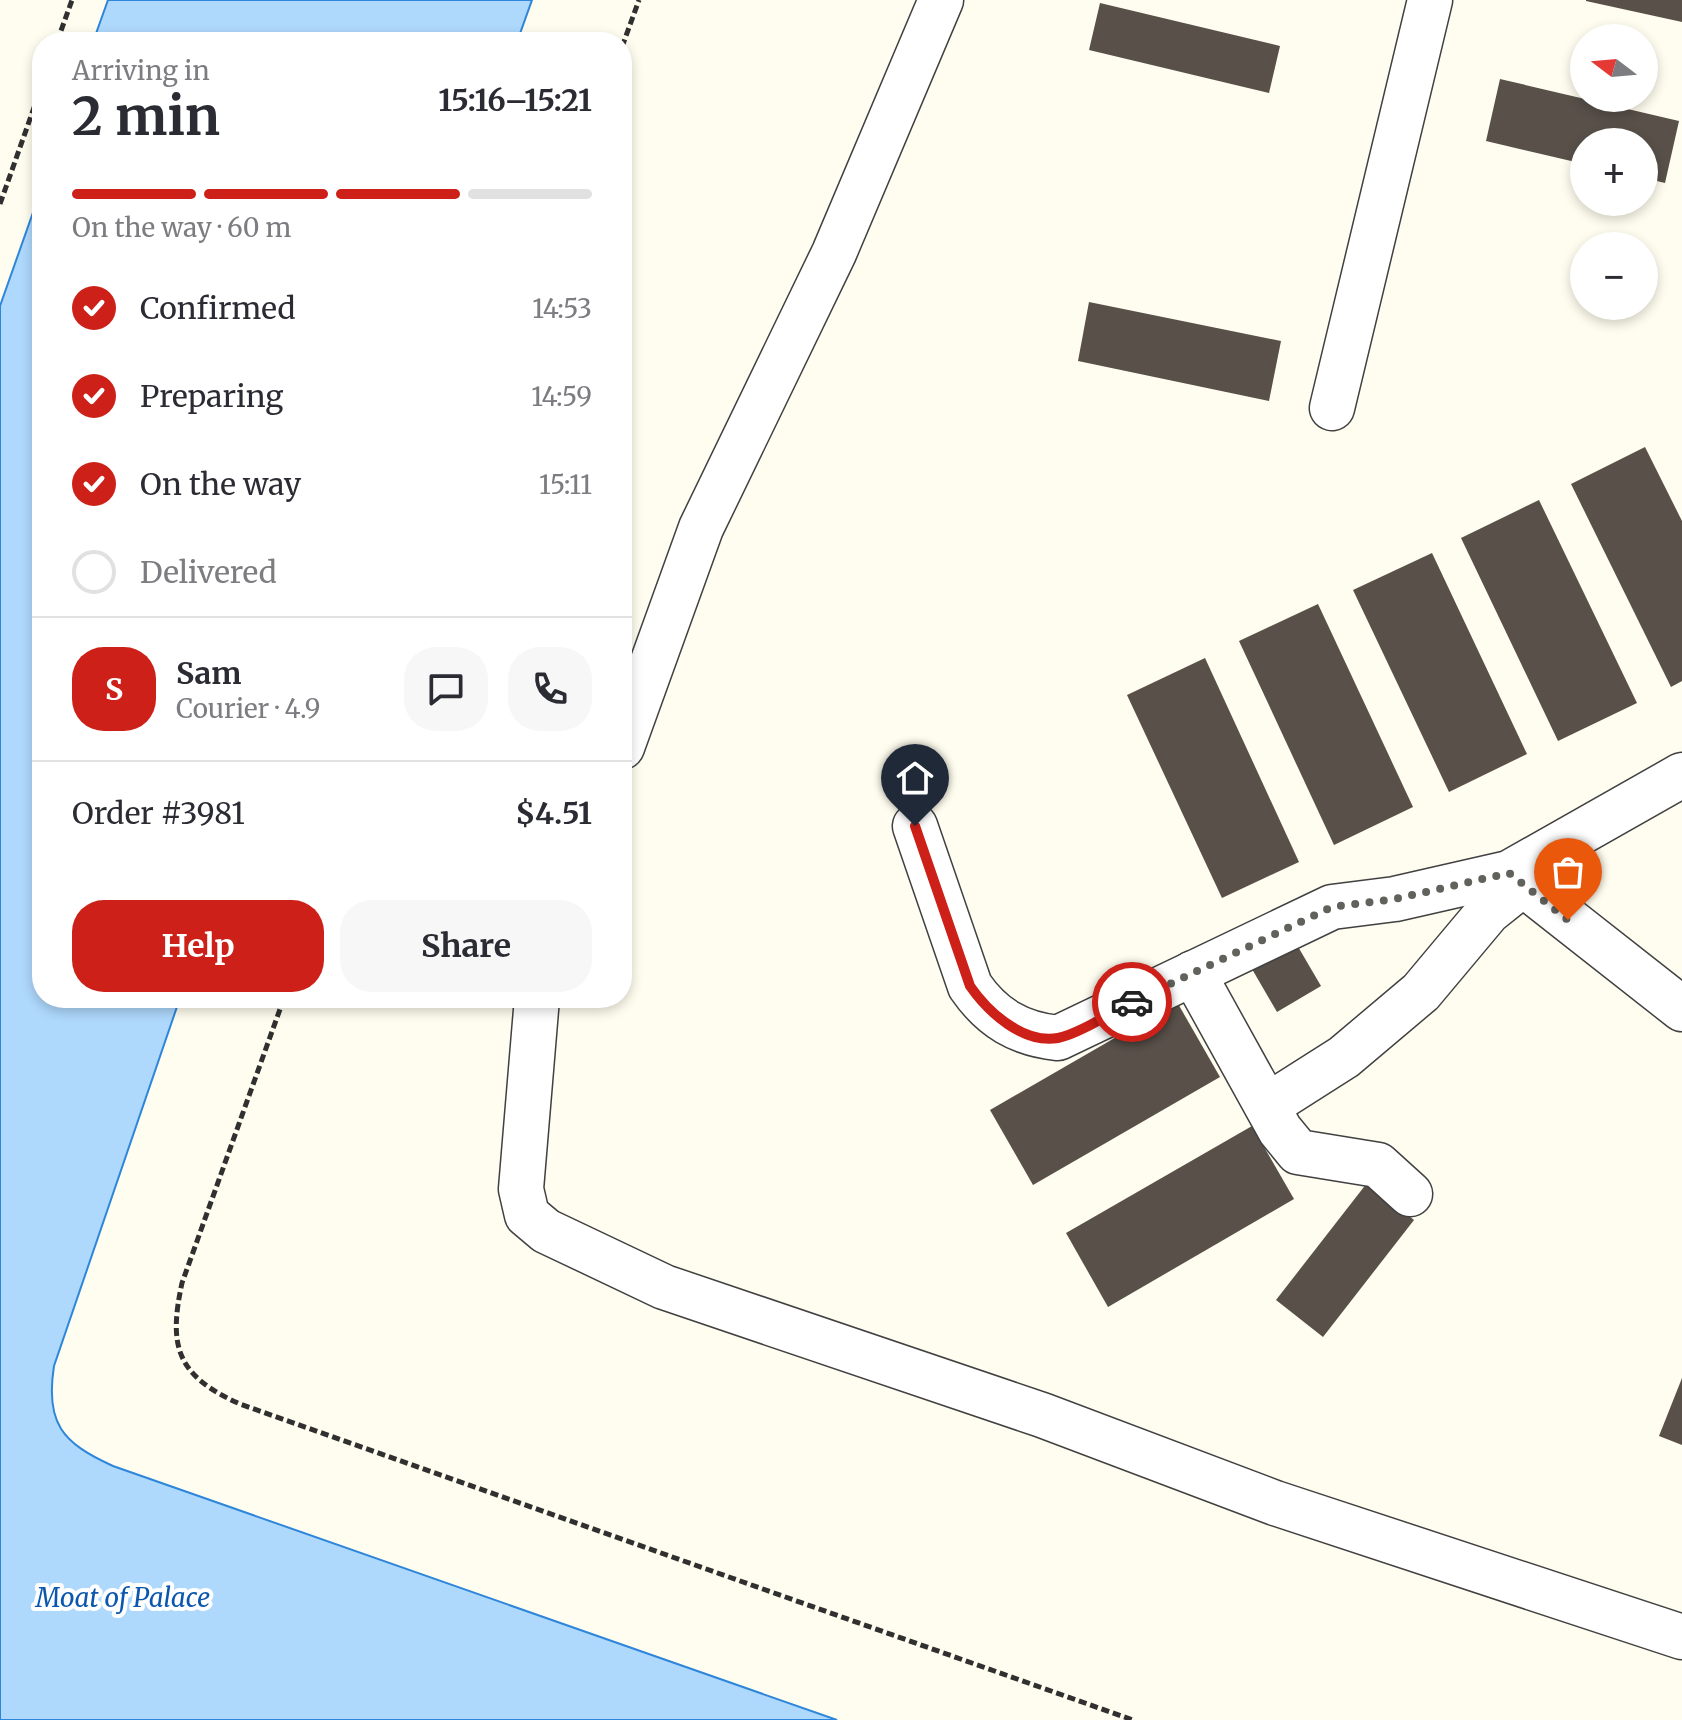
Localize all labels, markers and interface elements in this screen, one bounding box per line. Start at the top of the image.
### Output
north arrow [1570,24,1658,112]
map controls [1570,24,1658,320]
text: Arriving in [72,54,210,87]
text: 15:16–15:21 [438,81,592,119]
text: 2 min [72,84,220,149]
button: + [1570,128,1658,216]
text: On the way · 60 m [72,211,291,244]
button: − [1570,232,1658,320]
icon: check [72,286,116,330]
text: Confirmed [140,289,295,327]
text: 14:53 [532,292,592,325]
icon: check [72,374,116,418]
text: Preparing [140,377,283,415]
text: 14:59 [531,380,592,413]
icon: check [72,462,116,506]
text: On the way [140,465,301,503]
text: 15:11 [539,468,592,501]
text: Delivered [140,553,277,591]
button: chat [404,647,488,731]
button: phone [508,647,592,731]
text: Sam [176,654,241,692]
text: S [105,670,123,708]
text: Courier · 4.9 [176,692,320,725]
pin [881,744,949,826]
icon: home [893,756,937,800]
text: Order #3981 [72,794,245,832]
text: $4.51 [515,794,592,832]
pin [1534,838,1602,920]
icon: bag [1546,850,1590,894]
button: Help [72,900,324,992]
button: Share [340,900,592,992]
courier [1092,962,1172,1042]
icon: car [1110,980,1154,1024]
water label: Moat of Palace [35,1581,210,1614]

